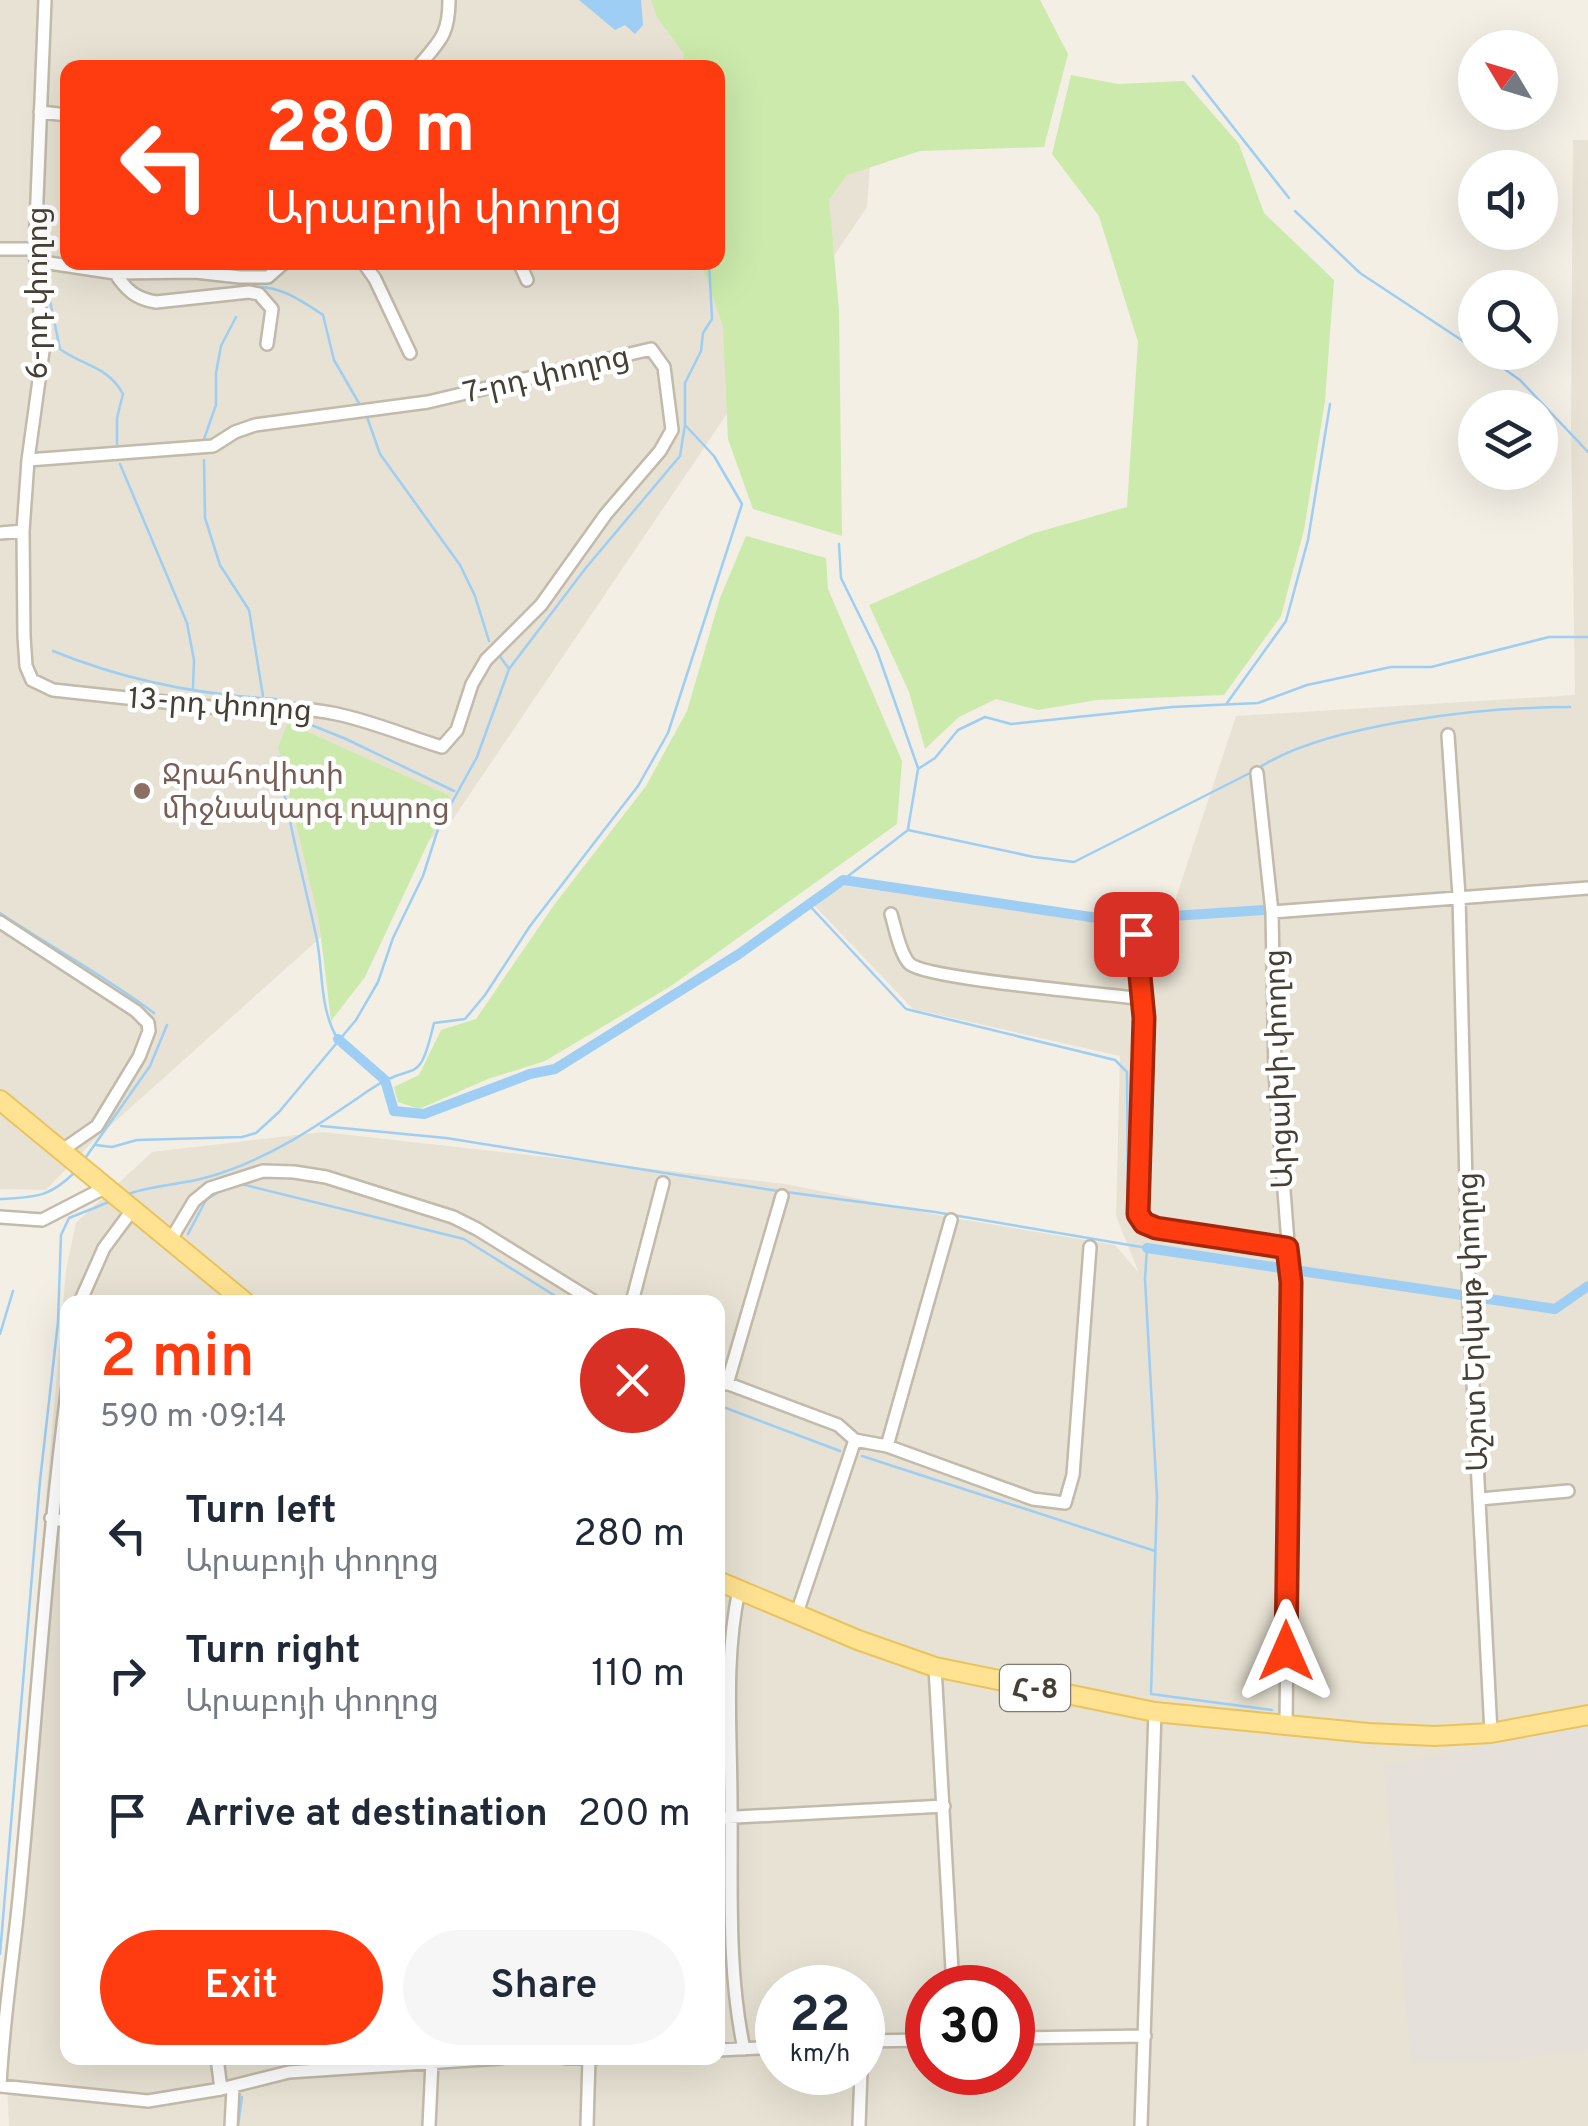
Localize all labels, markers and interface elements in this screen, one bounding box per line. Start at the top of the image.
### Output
north arrow [1458,30,1558,130]
map controls [1458,30,1558,490]
text: 280 m [265,88,476,177]
icon: left [100,100,230,230]
button: sound [1458,150,1558,250]
text: Արաբոյի փողոց [265,183,622,240]
street label: 6-րդ փողոց [21,206,58,380]
button: search [1458,270,1558,370]
street label: 7-րդ փողոց [460,339,633,414]
button: layers [1458,390,1558,490]
street label: 13-րդ փողոց [127,682,313,731]
place label: Ջրահովիտի միջնակարգ դպրոց [162,758,450,829]
marker: Ջրահովիտի միջնակարգ դպրոց [131,780,153,802]
pin [1094,892,1179,977]
icon: arrive [1109,907,1164,962]
street label: Արցախի փողոց [1258,948,1303,1189]
street label: Աշոտ Երկաթ փողոց [1451,1171,1498,1473]
text: 2 min [100,1322,255,1398]
button: close [580,1328,685,1433]
text: 590 m · 09:14 [100,1398,287,1438]
text: Turn left [185,1488,337,1537]
icon: left [100,1508,155,1563]
text: 280 m [573,1511,685,1560]
text: Արաբոյի փողոց [185,1543,439,1583]
position arrow [1234,1599,1338,1703]
text: Turn right [185,1628,360,1677]
icon: right [100,1648,155,1703]
text: 110 m [591,1651,685,1700]
road number: Հ-8 [1000,1665,1070,1711]
text: Արաբոյի փողոց [185,1683,439,1723]
icon: arrive [100,1788,155,1843]
text: Arrive at destination [185,1791,548,1840]
text: 200 m [578,1791,691,1840]
button: Exit [100,1930,383,2045]
button: Share [403,1930,685,2045]
speed limit sign: 30 [905,1965,1035,2095]
text: 22 [789,1986,851,2049]
text: km/h [790,2039,850,2071]

